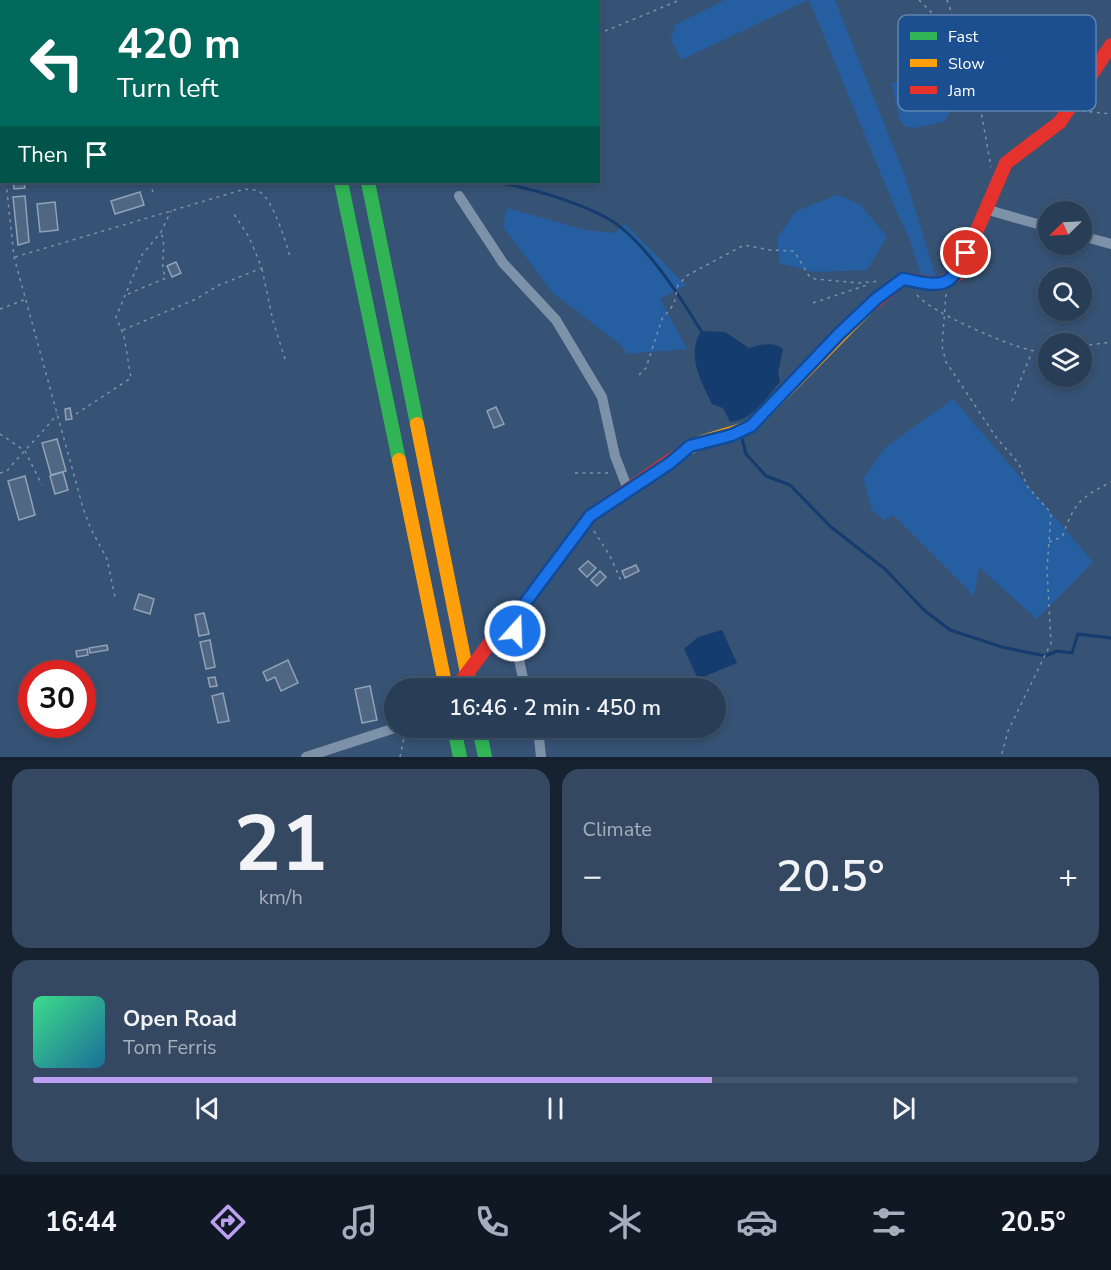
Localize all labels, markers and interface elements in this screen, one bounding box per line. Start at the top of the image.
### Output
legend [898,15,1096,111]
text: 420 m [117,16,241,73]
icon: left [18,24,96,102]
text: Fast [948,26,979,48]
text: Slow [948,53,985,75]
text: Turn left [117,70,218,107]
text: Jam [947,80,975,102]
icon: arrive [80,138,113,171]
text: Then [18,140,68,170]
north arrow [1038,201,1092,255]
map controls [1038,201,1092,387]
pin [940,227,991,278]
icon: arrive [949,236,982,269]
button: search [1038,267,1092,321]
button: layers [1038,333,1092,387]
position arrow [483,599,547,663]
speed limit sign: 30 [18,660,96,738]
text: 16:46 · 2 min · 450 m [449,693,661,723]
text: 21 [234,791,328,898]
text: Climate [583,816,652,843]
text: 20.5° [776,846,885,907]
text: − [583,854,602,899]
text: + [1058,854,1078,899]
text: km/h [259,884,303,911]
text: Open Road [123,1004,237,1034]
text: Tom Ferris [123,1034,217,1061]
icon: previous [191,1092,224,1125]
icon: pause [539,1092,572,1125]
icon: next [887,1092,920,1125]
icon: directions [207,1201,249,1243]
icon: music [339,1201,381,1243]
icon: phone [471,1201,513,1243]
icon: climate [604,1201,646,1243]
icon: car [736,1201,778,1243]
icon: filters [868,1201,910,1243]
text: 16:44 [45,1204,117,1241]
text: 20.5° [1000,1204,1066,1241]

